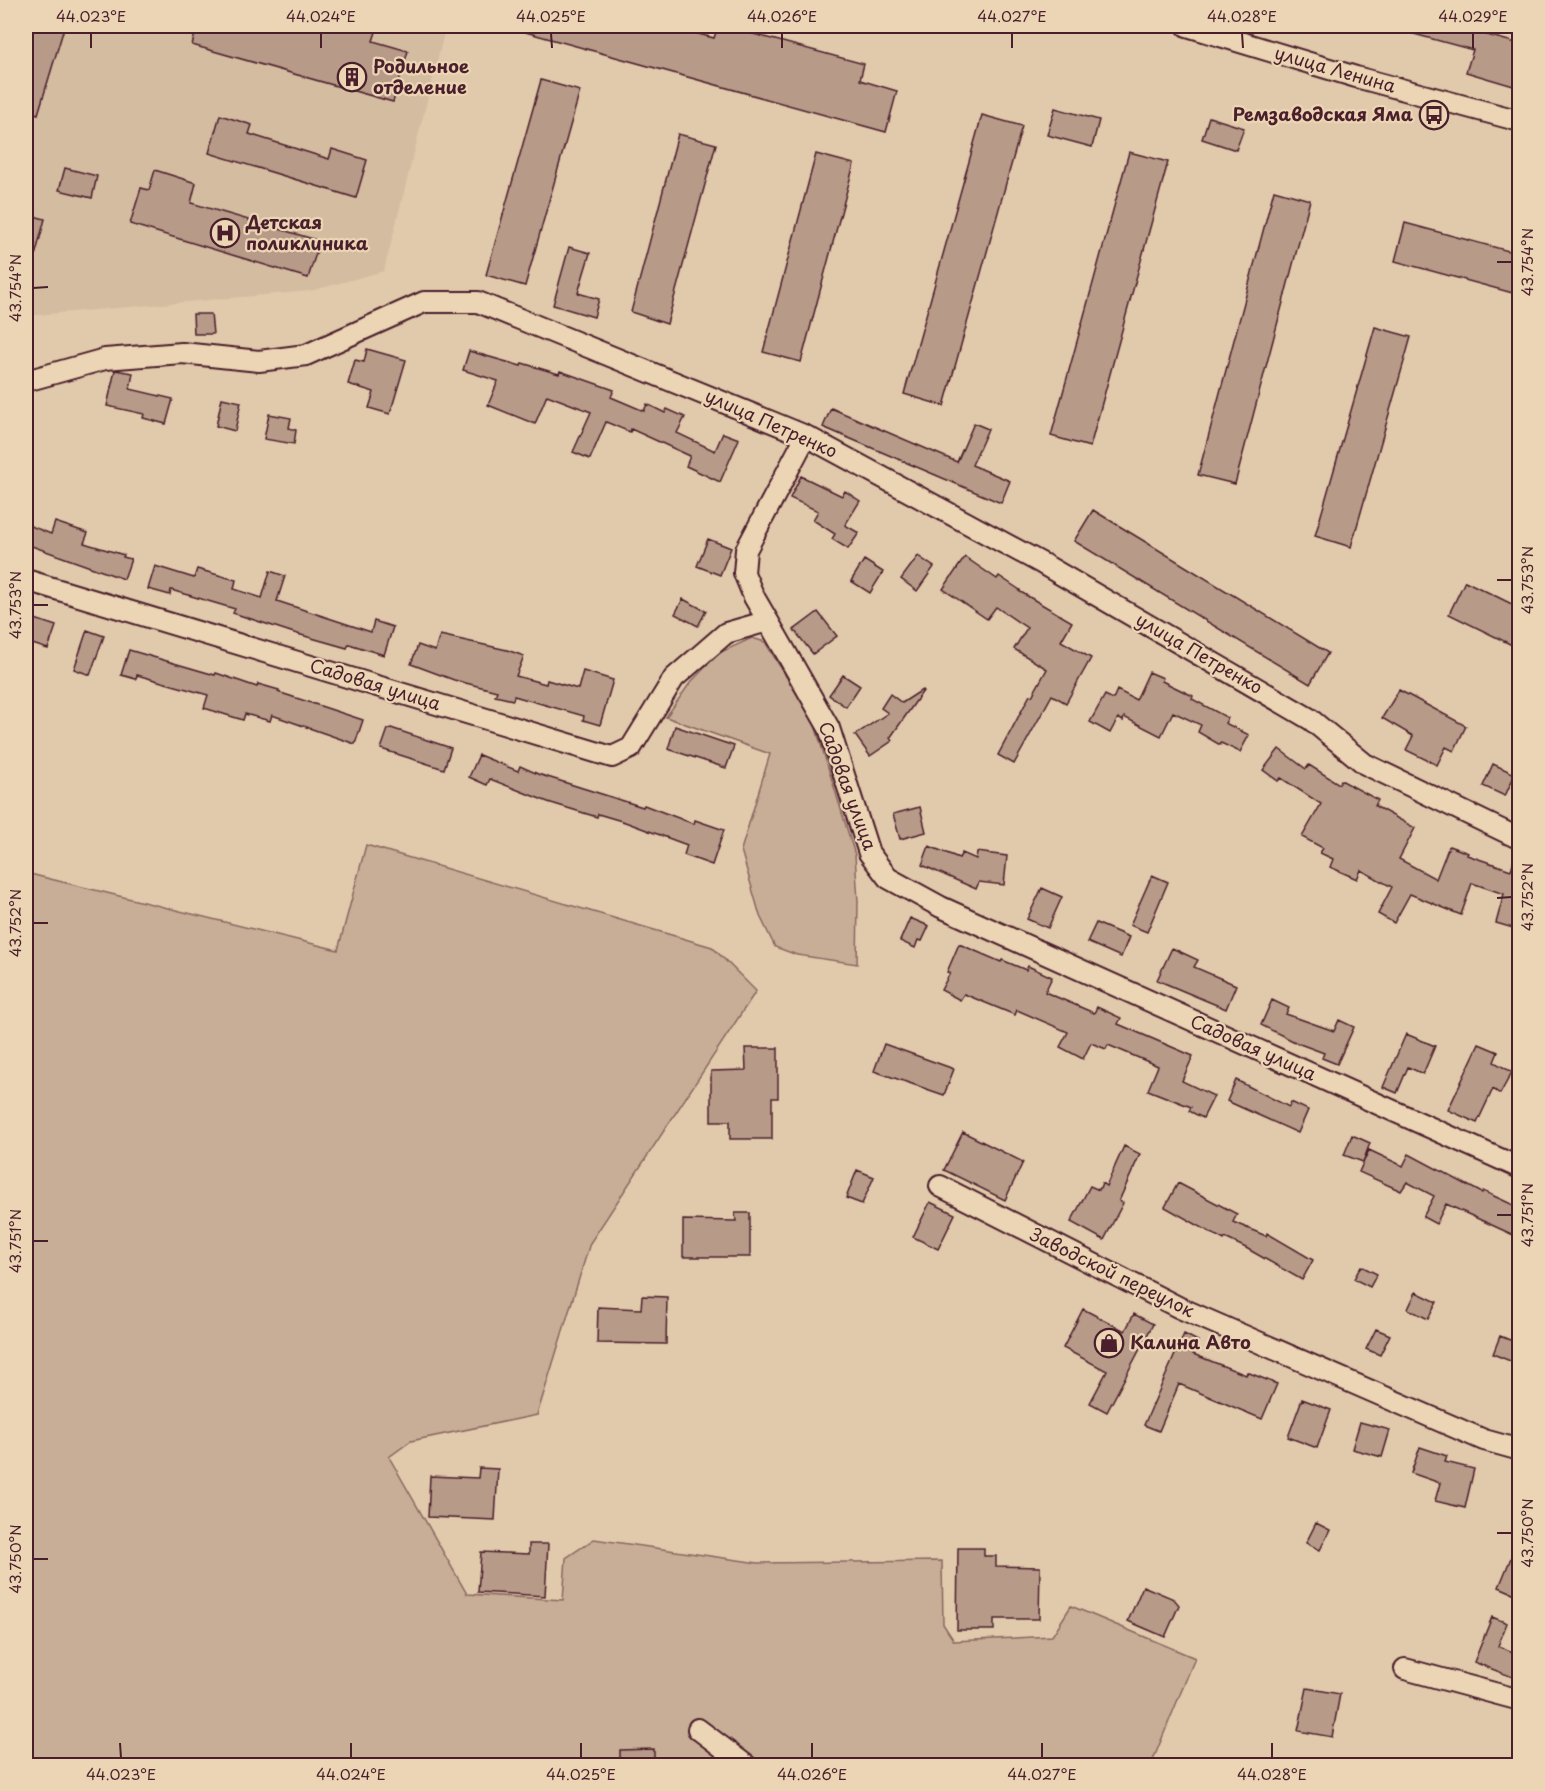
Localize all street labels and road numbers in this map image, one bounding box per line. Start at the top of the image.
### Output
street label: улица Ленина [1272,38,1400,99]
street label: улица Петренко [701,381,842,464]
street label: улица Петренко [1131,605,1268,700]
street label: Садовая улица [307,651,445,716]
street label: Садовая улица [813,717,884,854]
street label: Садовая улица [1186,1007,1322,1087]
street label: Заводской переулок [1026,1220,1200,1323]

